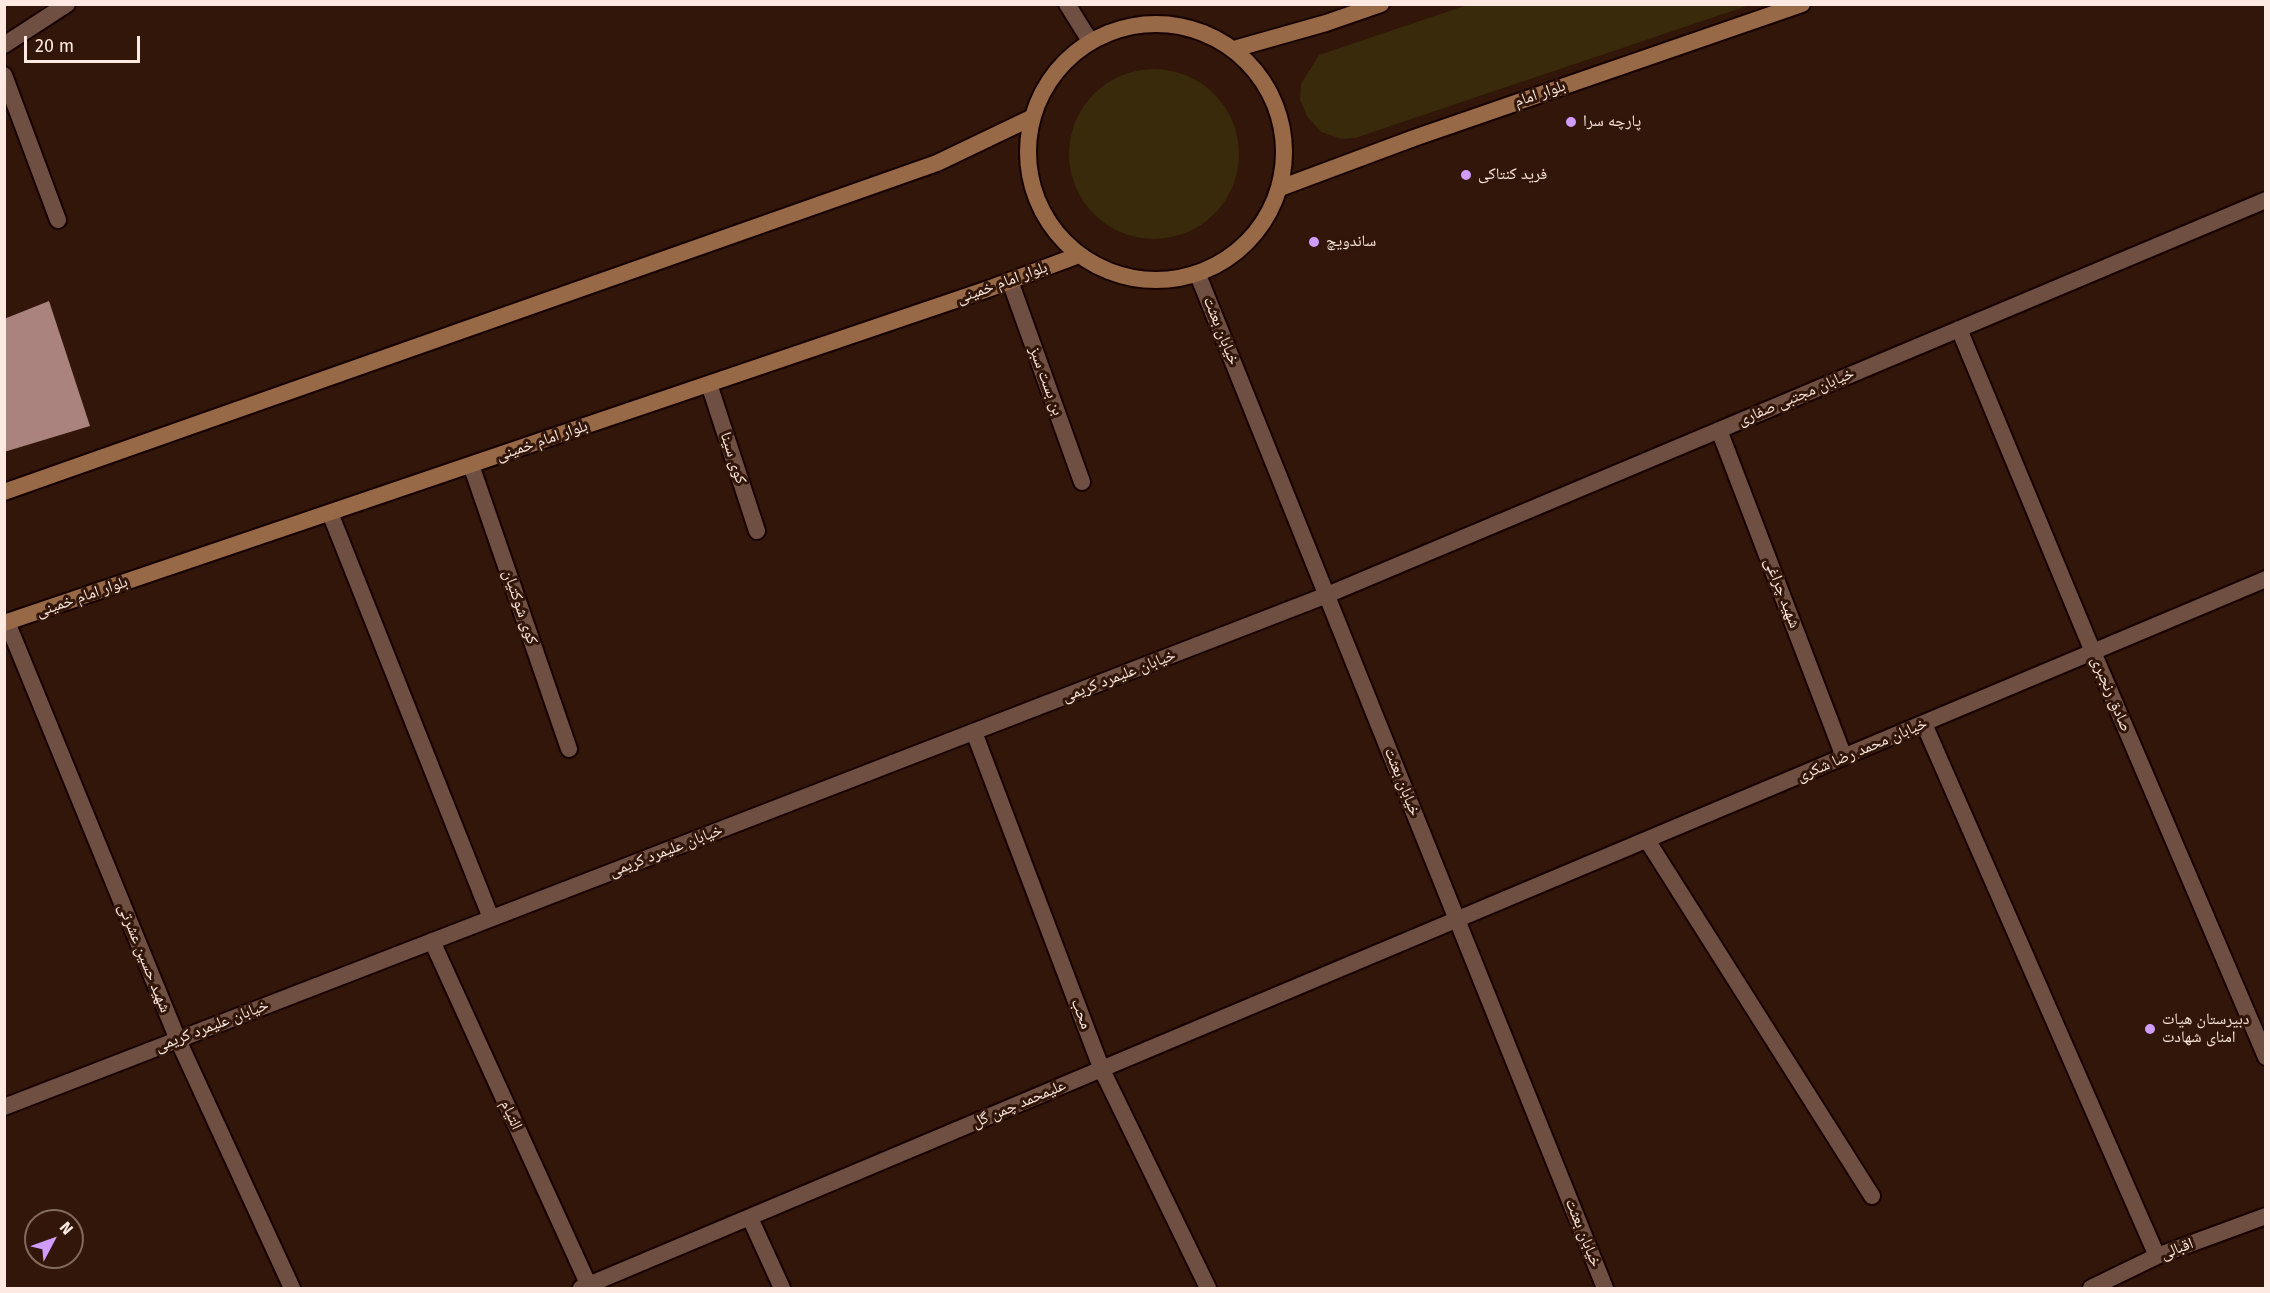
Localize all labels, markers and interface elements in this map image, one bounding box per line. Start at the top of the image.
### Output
scale bar [27,24,142,62]
text: 20 m [35,35,74,57]
street label: بلوار امام [1512,76,1568,112]
place label: پارچه سرا [1583,112,1641,132]
marker: پارچه سرا [1564,115,1578,129]
place label: فرید کنتاکی [1478,165,1547,185]
marker: فرید کنتاکی [1459,168,1473,182]
place label: ساندویچ [1326,232,1376,252]
marker: ساندویچ [1307,235,1321,249]
street label: بلوار امام خمینی [954,258,1050,308]
street label: خیابان بعثت [1199,294,1243,368]
street label: بن بست سبز [1025,344,1067,418]
street label: خیابان مجتبی صفاری [1735,364,1857,430]
street label: بلوار امام خمینی [494,416,590,466]
street label: کوی سینا [716,430,750,486]
street label: شهید چراغی [1760,555,1804,631]
street label: کوی شوکتیان [498,567,542,647]
street label: بلوار امام خمینی [34,572,130,622]
street label: خیابان علیمرد کریمی [1060,646,1178,706]
street label: صادق رنجبری [2087,653,2135,735]
street label: خیابان محمد رضا شکری [1794,714,1930,786]
street label: خیابان بعثت [1380,745,1424,819]
street label: خیابان علیمرد کریمی [607,821,725,881]
street label: شهید حسین عشرتی [113,901,175,1015]
street label: خیابان علیمرد کریمی [153,996,271,1056]
street label: محب [1066,996,1096,1032]
place label: دبیرستان هیات امنای شهادت [2162,1010,2249,1048]
marker: دبیرستان هیات امنای شهادت [2143,1022,2157,1036]
street label: علیمحمد چمن گل [969,1076,1069,1132]
street label: التیام [496,1097,526,1133]
street label: خیابان بعثت [1561,1196,1605,1270]
north arrow [24,1209,84,1269]
text: N [56,1218,77,1238]
street label: اقبالی [2158,1234,2196,1264]

